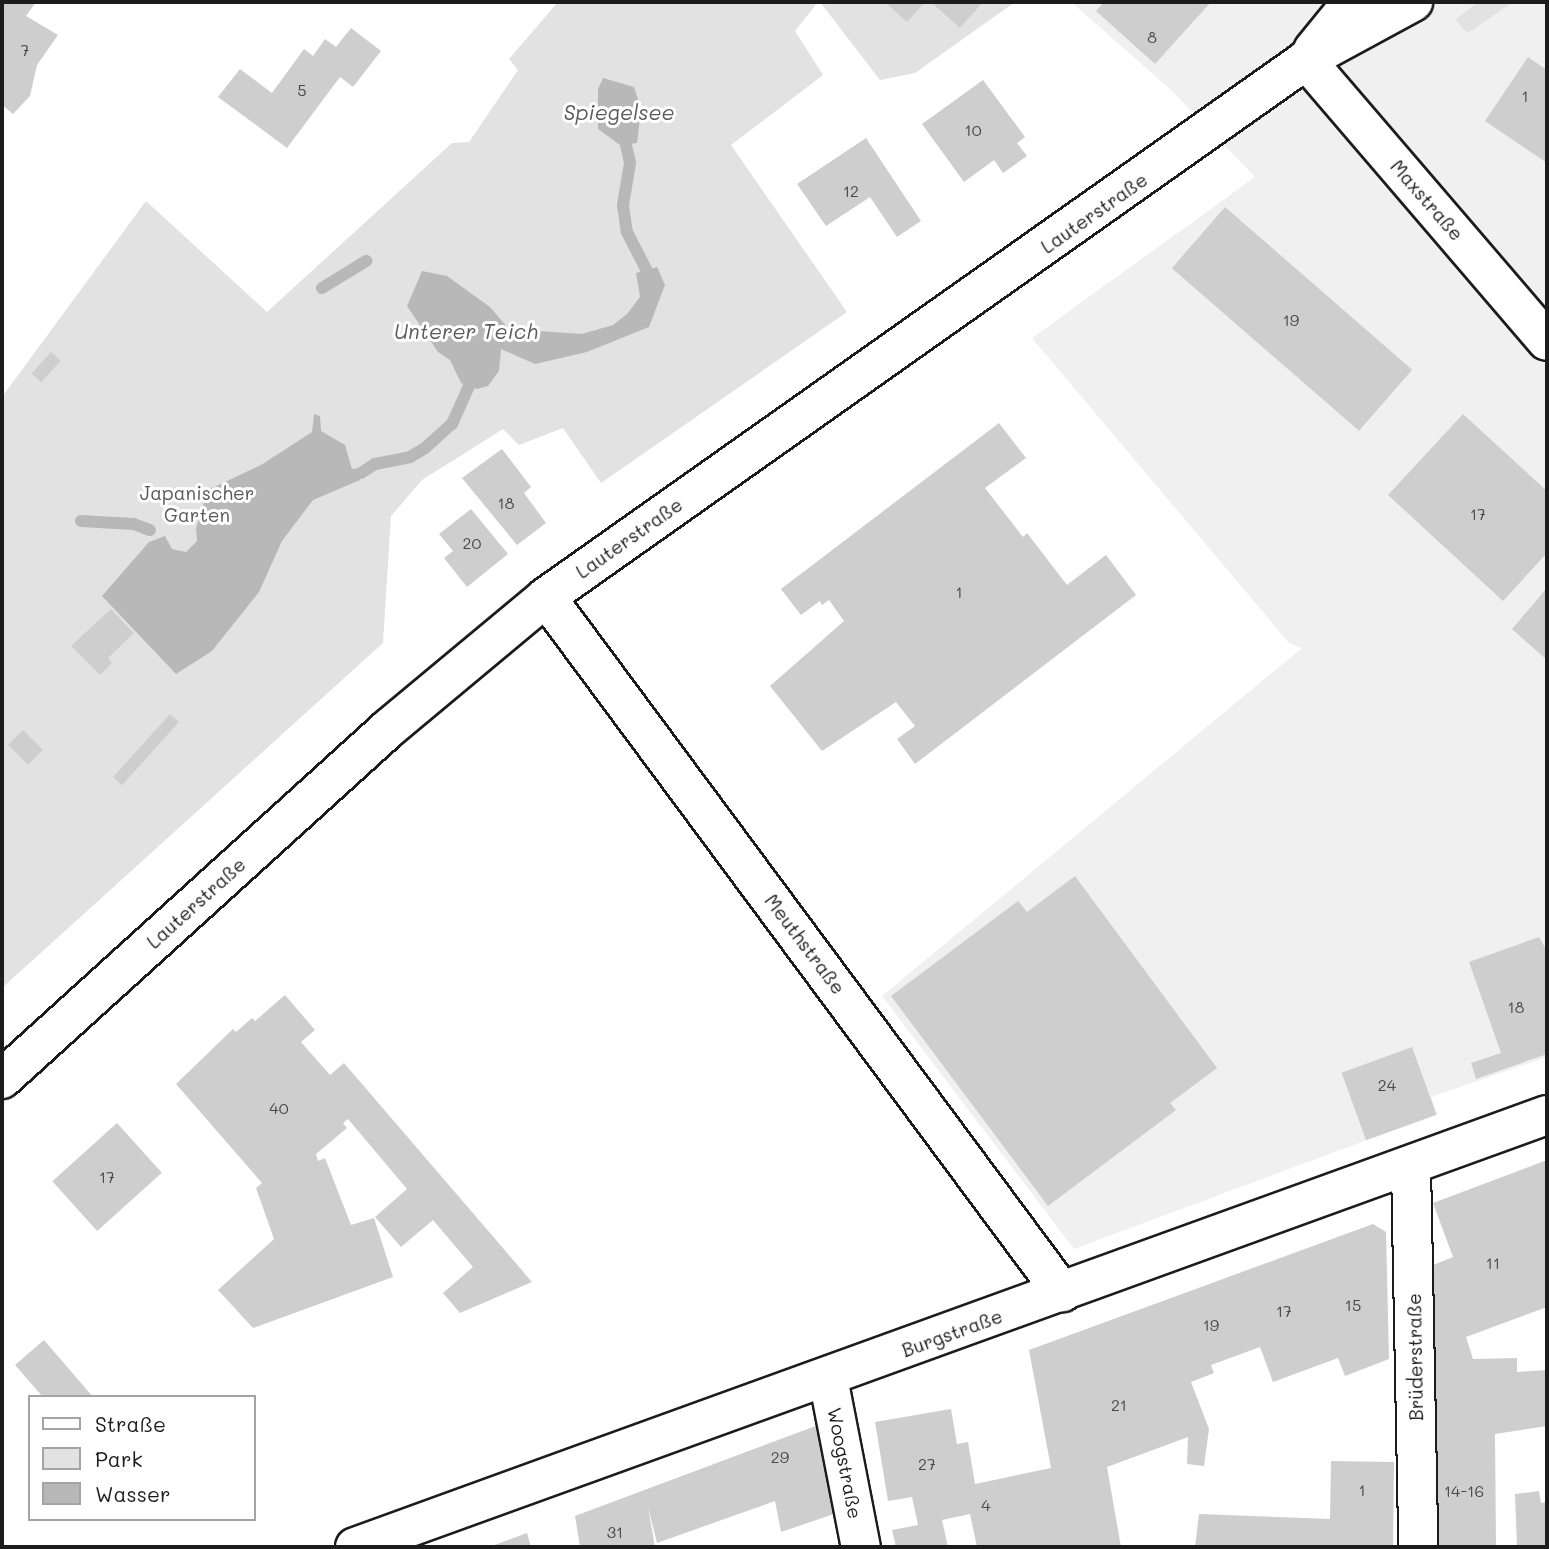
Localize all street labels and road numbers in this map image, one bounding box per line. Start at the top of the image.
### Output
street label: Maxstraße [1386,155,1468,245]
street label: Lauterstraße [1036,168,1152,258]
street label: Lauterstraße [571,493,687,583]
street label: Lauterstraße [142,853,250,953]
street label: Meuthstraße [760,890,850,998]
street label: Brüderstraße [1402,1293,1428,1421]
street label: Burgstraße [899,1304,1005,1362]
street label: Woogstraße [823,1405,867,1521]

